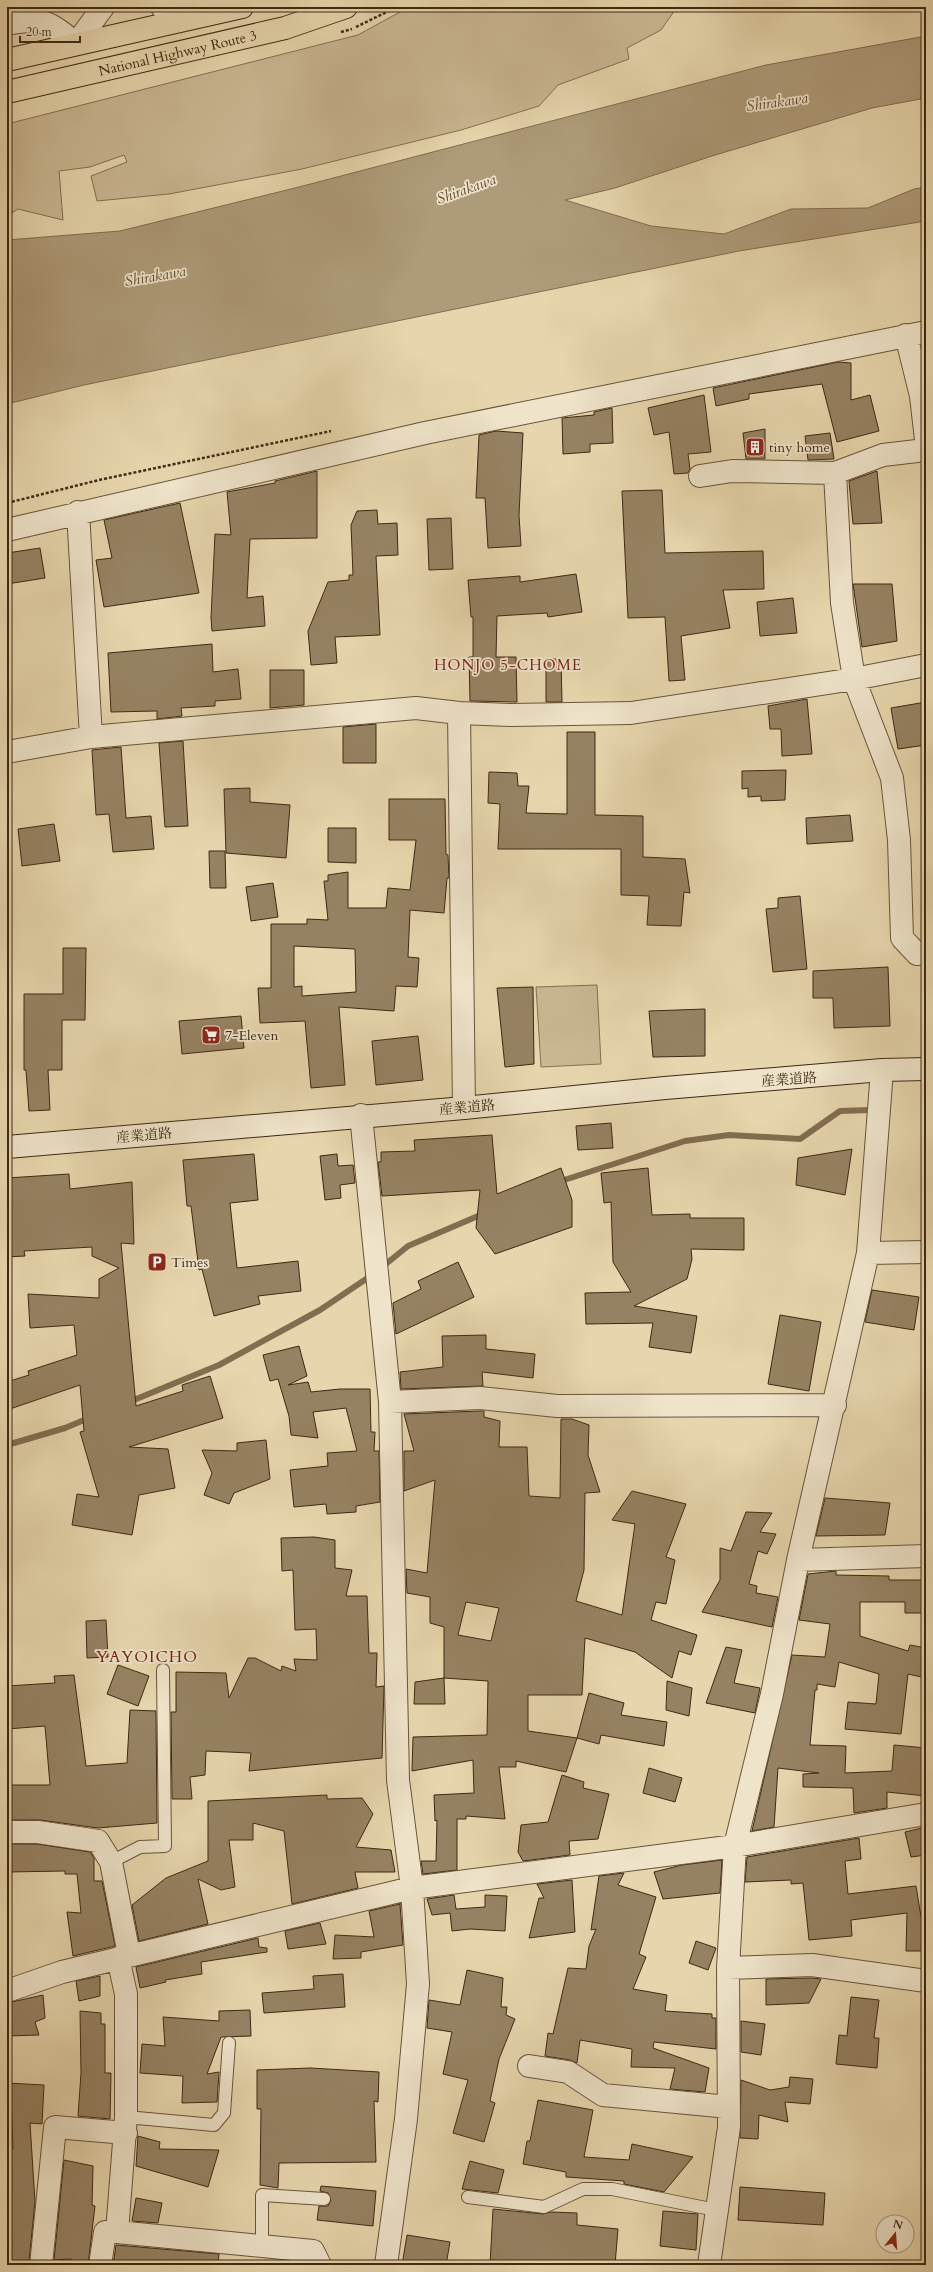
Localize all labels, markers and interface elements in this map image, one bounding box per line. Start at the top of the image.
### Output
scale bar [20,18,80,44]
text: 20 m [26,24,53,40]
street label: National Highway Route 3 [97,26,259,81]
water label: Shirakawa [745,88,809,116]
water label: Shirakawa [434,169,499,209]
water label: Shirakawa [123,261,187,291]
building icon: tiny home [744,436,766,458]
place label: tiny home [769,438,830,457]
district label: HONJO 5-CHOME [434,655,582,675]
supermarket icon: 7-Eleven [200,1024,222,1046]
place label: 7-Eleven [225,1026,278,1045]
street label: 産業道路 [760,1068,818,1091]
street label: 産業道路 [438,1096,496,1119]
street label: 産業道路 [115,1124,173,1147]
parking icon: Times [146,1251,168,1273]
place label: Times [171,1253,208,1272]
district label: YAYOICHO [96,1646,198,1668]
north arrow [875,2214,915,2254]
text: N [891,2216,905,2234]

